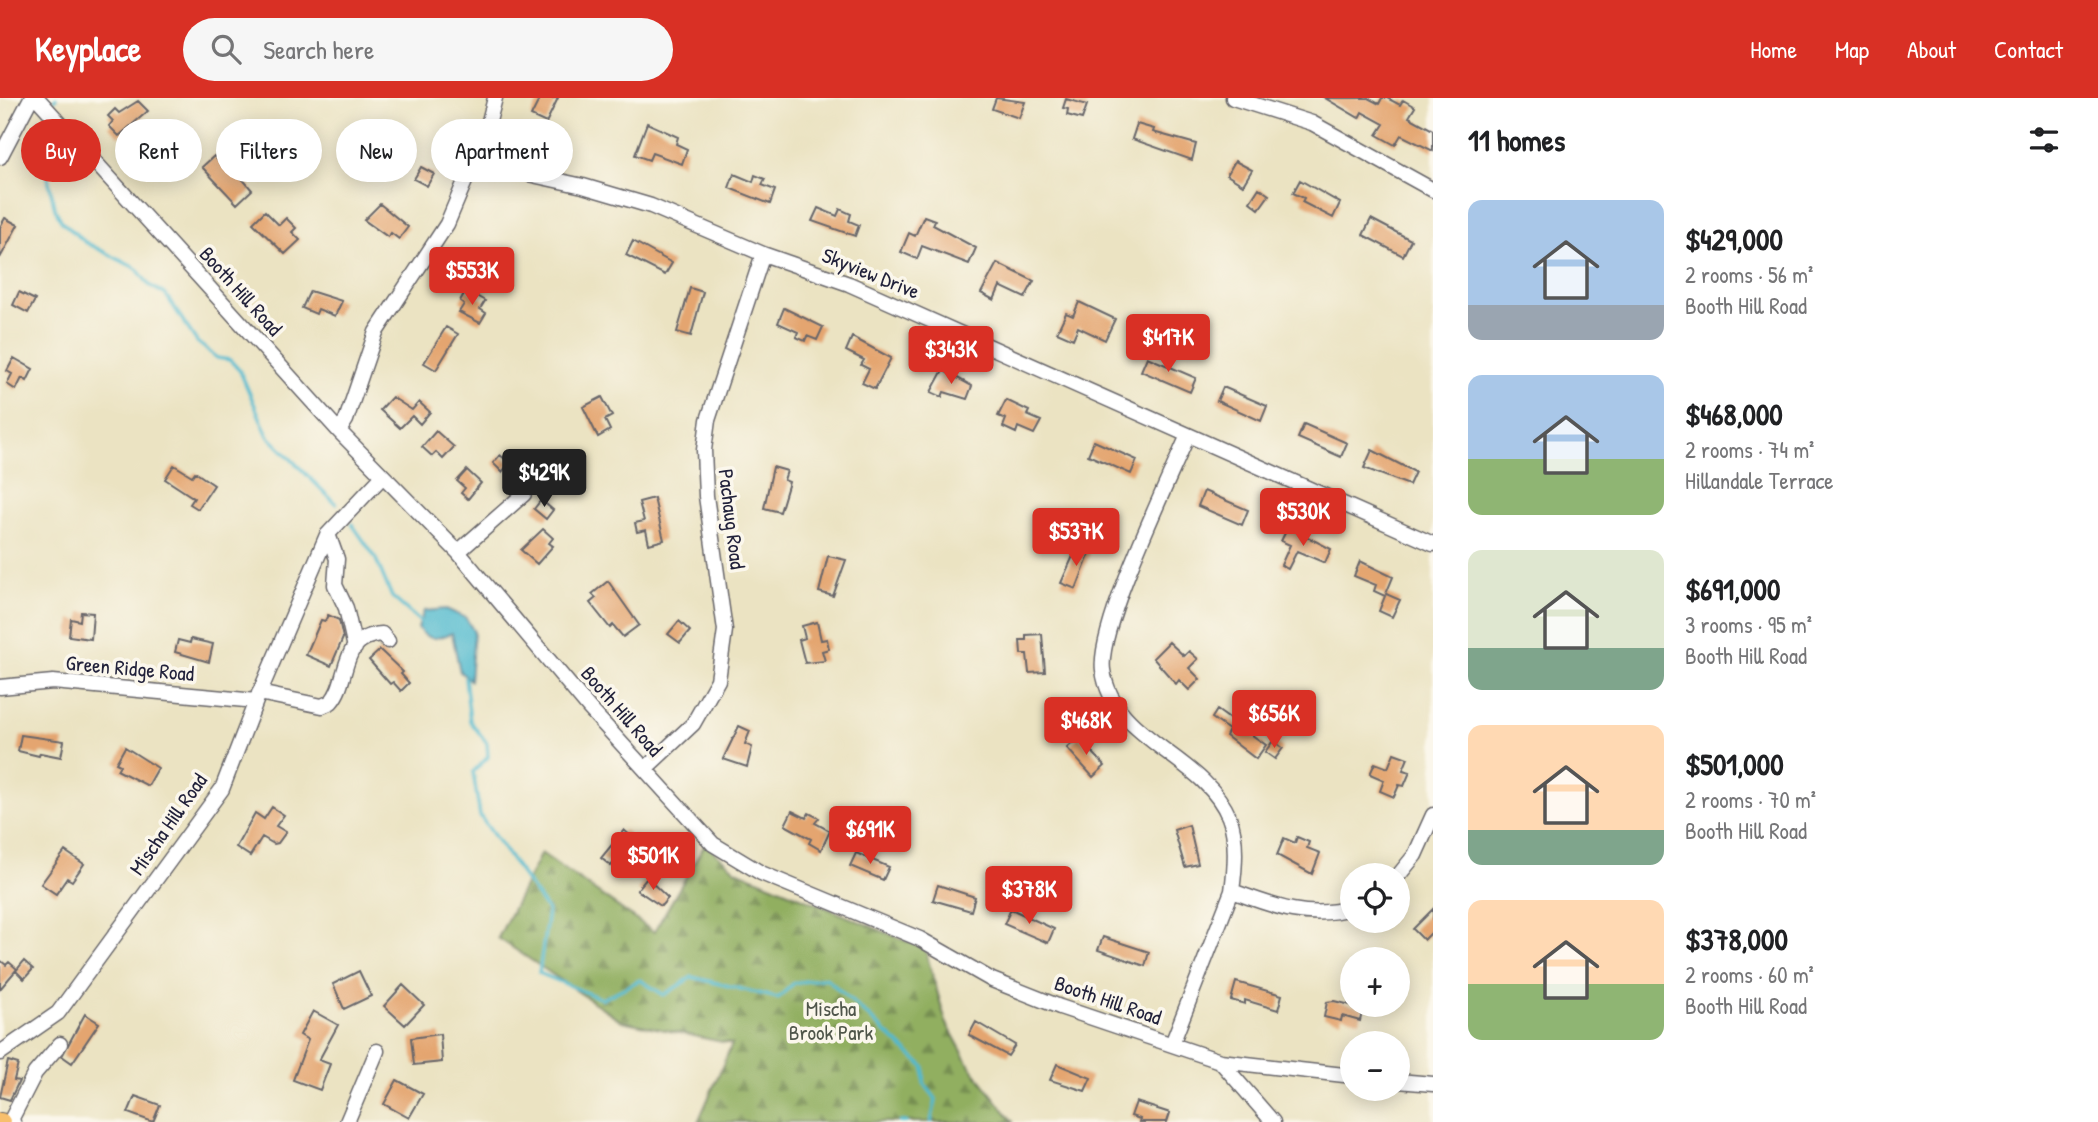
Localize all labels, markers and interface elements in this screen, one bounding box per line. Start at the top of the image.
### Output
search box [183,18,673,81]
text: Keyplace [35,27,141,71]
icon: search [207,30,245,68]
text: Search here [263,32,374,67]
text: Home [1750,33,1797,65]
text: Map [1835,33,1869,65]
text: About [1907,33,1956,65]
text: Contact [1994,33,2063,65]
chip: Buy [21,119,101,182]
chip: Rent [115,119,202,182]
chip: Filters [216,119,322,182]
chip: New [336,119,417,182]
chip: Apartment [431,119,573,182]
text: 11 homes [1468,120,1565,160]
icon: filters [2025,121,2063,159]
text: $429,000 [1685,219,1783,259]
icon: home [1524,228,1608,312]
street label: Booth Hill Road [193,240,289,342]
street label: Skyview Drive [818,240,924,306]
pin: $553K [423,248,521,307]
text: $553K [445,254,499,285]
text: 2 rooms · 56 m² [1685,259,1813,290]
text: Booth Hill Road [1685,290,1807,321]
pin: $417K [1119,314,1217,374]
text: $417K [1142,321,1194,352]
pin: $343K [902,327,1000,386]
text: $343K [925,333,977,364]
text: $468,000 [1685,394,1783,434]
icon: home [1524,403,1608,487]
text: 2 rooms · 74 m² [1685,434,1814,465]
pin: $429K [495,450,593,509]
text: $429K [518,456,570,487]
text: Hillandale Terrace [1685,465,1834,496]
street label: Pachaug Road [711,467,753,571]
pin: $530K [1254,489,1352,548]
text: $530K [1276,495,1330,526]
pin: $537K [1027,508,1125,568]
text: $537K [1048,515,1104,546]
text: $691,000 [1685,569,1780,609]
icon: home [1524,578,1608,662]
text: 3 rooms · 95 m² [1685,609,1812,640]
text: Booth Hill Road [1685,640,1807,671]
street label: Green Ridge Road [65,648,195,688]
street label: Booth Hill Road [575,659,669,763]
pin: $656K [1225,690,1323,750]
text: $656K [1248,697,1300,728]
pin: $468K [1037,698,1135,757]
text: $468K [1060,704,1112,735]
text: $501,000 [1685,744,1784,784]
icon: home [1524,753,1608,837]
street label: Mischa Hill Road [122,767,214,881]
text: 2 rooms · 70 m² [1685,784,1816,815]
pin: $691K [821,806,919,866]
text: $691K [845,813,895,844]
text: Booth Hill Road [1685,815,1807,846]
pin: $501K [604,832,702,892]
text: $501K [627,839,679,870]
map controls [1340,863,1410,1101]
button: locate [1340,863,1410,933]
pin: $378K [980,866,1078,926]
text: $378K [1001,873,1057,904]
text: $378,000 [1685,919,1788,959]
icon: home [1524,928,1608,1012]
button: + [1340,947,1410,1017]
text: 2 rooms · 60 m² [1685,959,1814,990]
street label: Booth Hill Road [1051,968,1165,1032]
text: Booth Hill Road [1685,990,1807,1021]
park label: Mischa Brook Park [789,994,873,1047]
button: − [1340,1031,1410,1101]

